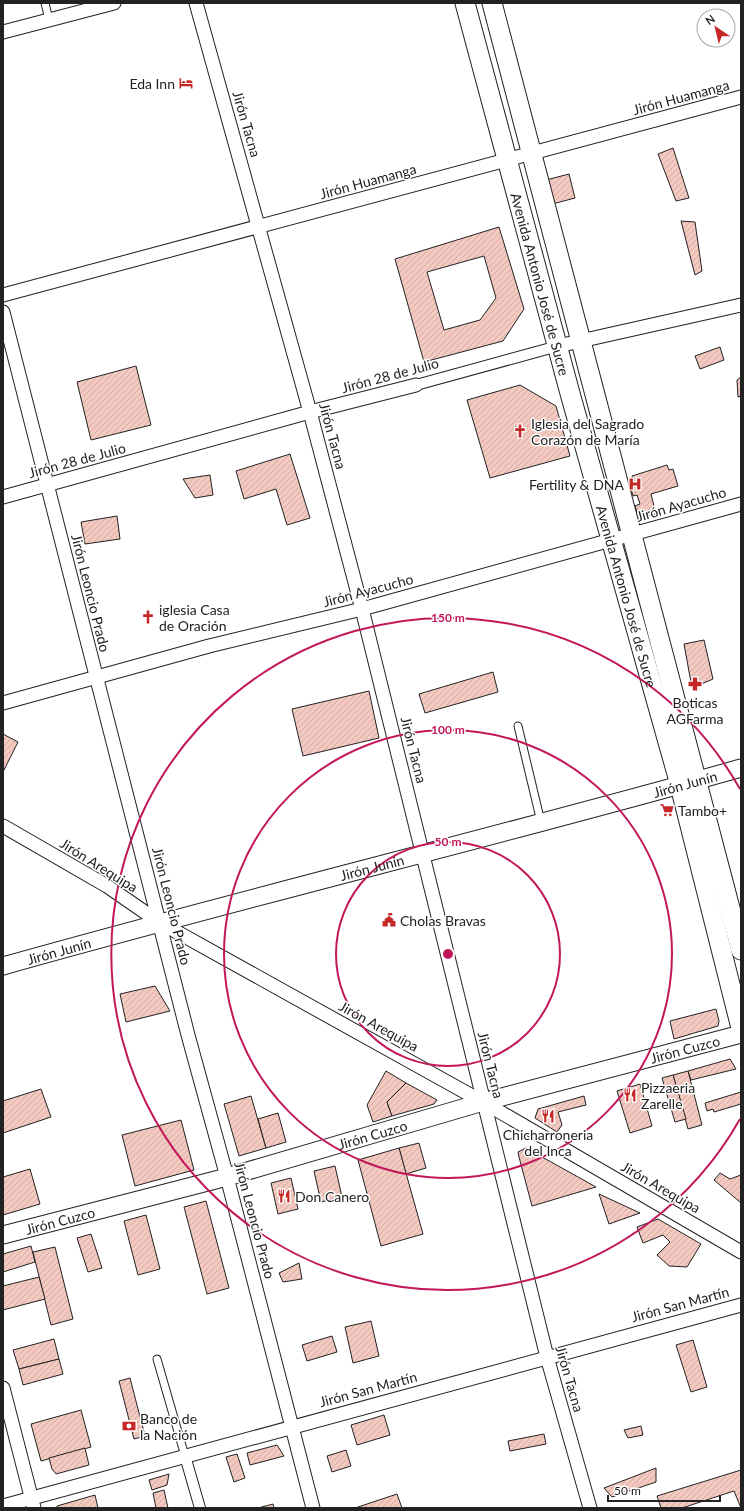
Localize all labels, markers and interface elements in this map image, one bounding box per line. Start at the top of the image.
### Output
north arrow [696,8,736,48]
text: N [703,12,717,27]
place label: Eda Inn [129,75,175,92]
hotel icon: Eda Inn [178,75,194,91]
street label: Jirón Huamanga [631,76,731,118]
street label: Jirón Tacna [229,89,265,159]
street label: Jirón Huamanga [318,160,418,202]
street label: Avenida Antonio José de Sucre [508,191,573,377]
street label: Jirón 28 de Julio [340,354,440,396]
street label: Jirón Tacna [316,401,350,471]
place label: Iglesia del Sagrado Corazón de María [531,415,644,448]
church icon: Iglesia del Sagrado Corazón de María [512,423,528,439]
street label: Jirón 28 de Julio [27,439,127,481]
place label: Fertility & DNA [529,476,625,493]
hospital icon: Fertility & DNA [627,476,643,492]
street label: Jirón Ayacucho [634,483,728,525]
street label: Avenida Antonio José de Sucre [593,503,661,689]
street label: Jirón Leoncio Prado [68,532,114,654]
street label: Jirón Ayacucho [321,570,415,610]
place label: iglesia Casa de Oración [159,601,230,634]
church icon: iglesia Casa de Oración [140,609,156,625]
text: 150 m [431,610,465,625]
pharmacy icon: Boticas AGFarma [687,676,703,692]
place label: Boticas AGFarma [667,694,723,727]
street label: Jirón Tacna [398,715,430,785]
text: 100 m [431,722,465,737]
street label: Jirón Junín [651,767,719,800]
supermarket icon: Tambo+ [659,802,675,818]
place label: Tambo+ [678,802,727,819]
street label: Jirón Arequipa [57,834,141,896]
text: 50 m [435,834,461,849]
street label: Jirón Leoncio Prado [149,845,195,967]
street label: Jirón Junín [338,851,406,884]
public building icon: Cholas Bravas [381,912,397,928]
place label: Cholas Bravas [400,912,486,929]
street label: Jirón Junín [25,934,93,967]
centre of rings [441,947,455,961]
street label: Jirón Arequipa [336,997,422,1055]
street label: Jirón Tacna [475,1030,507,1100]
street label: Jirón Cuzco [648,1031,722,1066]
place label: Pizzaeria Zarelle [641,1079,695,1112]
restaurant icon: Pizzaeria Zarelle [622,1087,638,1103]
restaurant icon: Chicharroneria del Inca [540,1108,556,1124]
street label: Jirón Cuzco [336,1116,409,1153]
place label: Chicharroneria del Inca [503,1126,593,1159]
street label: Jirón Arequipa [619,1158,704,1216]
street label: Jirón Leoncio Prado [231,1160,279,1281]
restaurant icon: Don Canero [276,1188,292,1204]
place label: Don Canero [295,1188,369,1205]
street label: Jirón Cuzco [24,1203,97,1237]
street label: Jirón San Martín [629,1283,731,1325]
street label: Jirón Tacna [552,1344,588,1414]
street label: Jirón San Martín [317,1368,419,1410]
place label: Banco de la Nación [140,1410,197,1443]
bank icon: Banco de la Nación [121,1418,137,1434]
scale bar [608,1477,720,1503]
text: 50 m [614,1483,641,1498]

